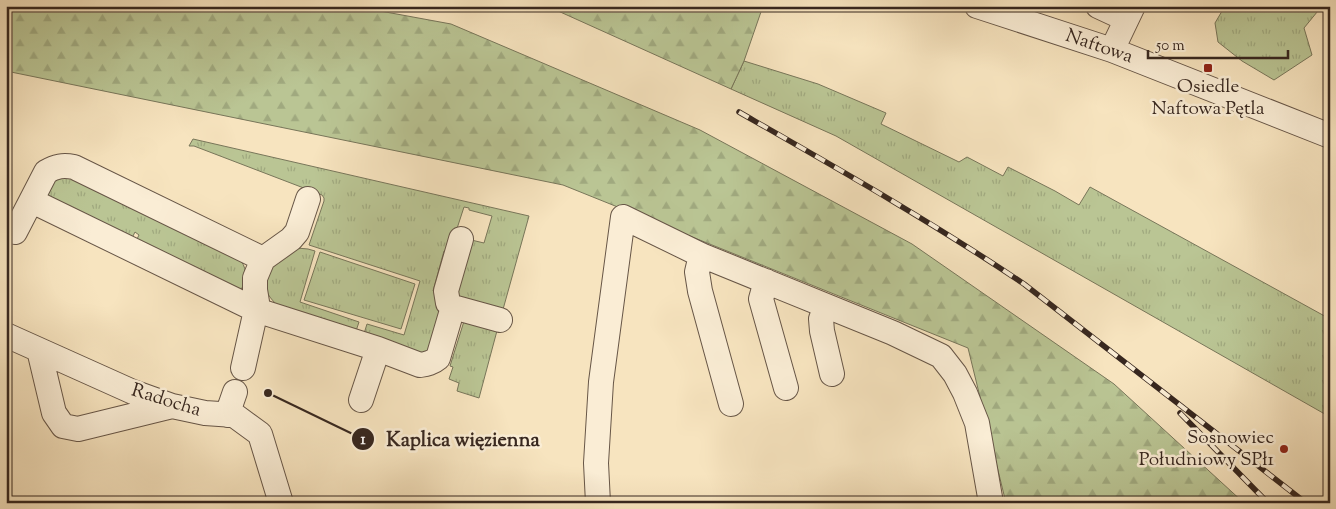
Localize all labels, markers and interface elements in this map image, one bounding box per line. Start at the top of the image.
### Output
street label: Naftowa [1062,23,1137,71]
scale bar [1148,28,1288,60]
text: 50 m [1155,36,1185,57]
marker: Osiedle Naftowa Pętla [1202,62,1214,74]
place label: Osiedle Naftowa Pętla [1152,74,1265,123]
street label: Radocha [128,378,204,424]
callout: Kaplica więzienna [351,422,549,457]
place label: Sosnowiec Południowy SPł1 [1139,425,1275,474]
text: Kaplica więzienna [386,427,540,456]
text: 1 [360,430,366,451]
marker: Sosnowiec Południowy SPł1 [1278,443,1290,455]

